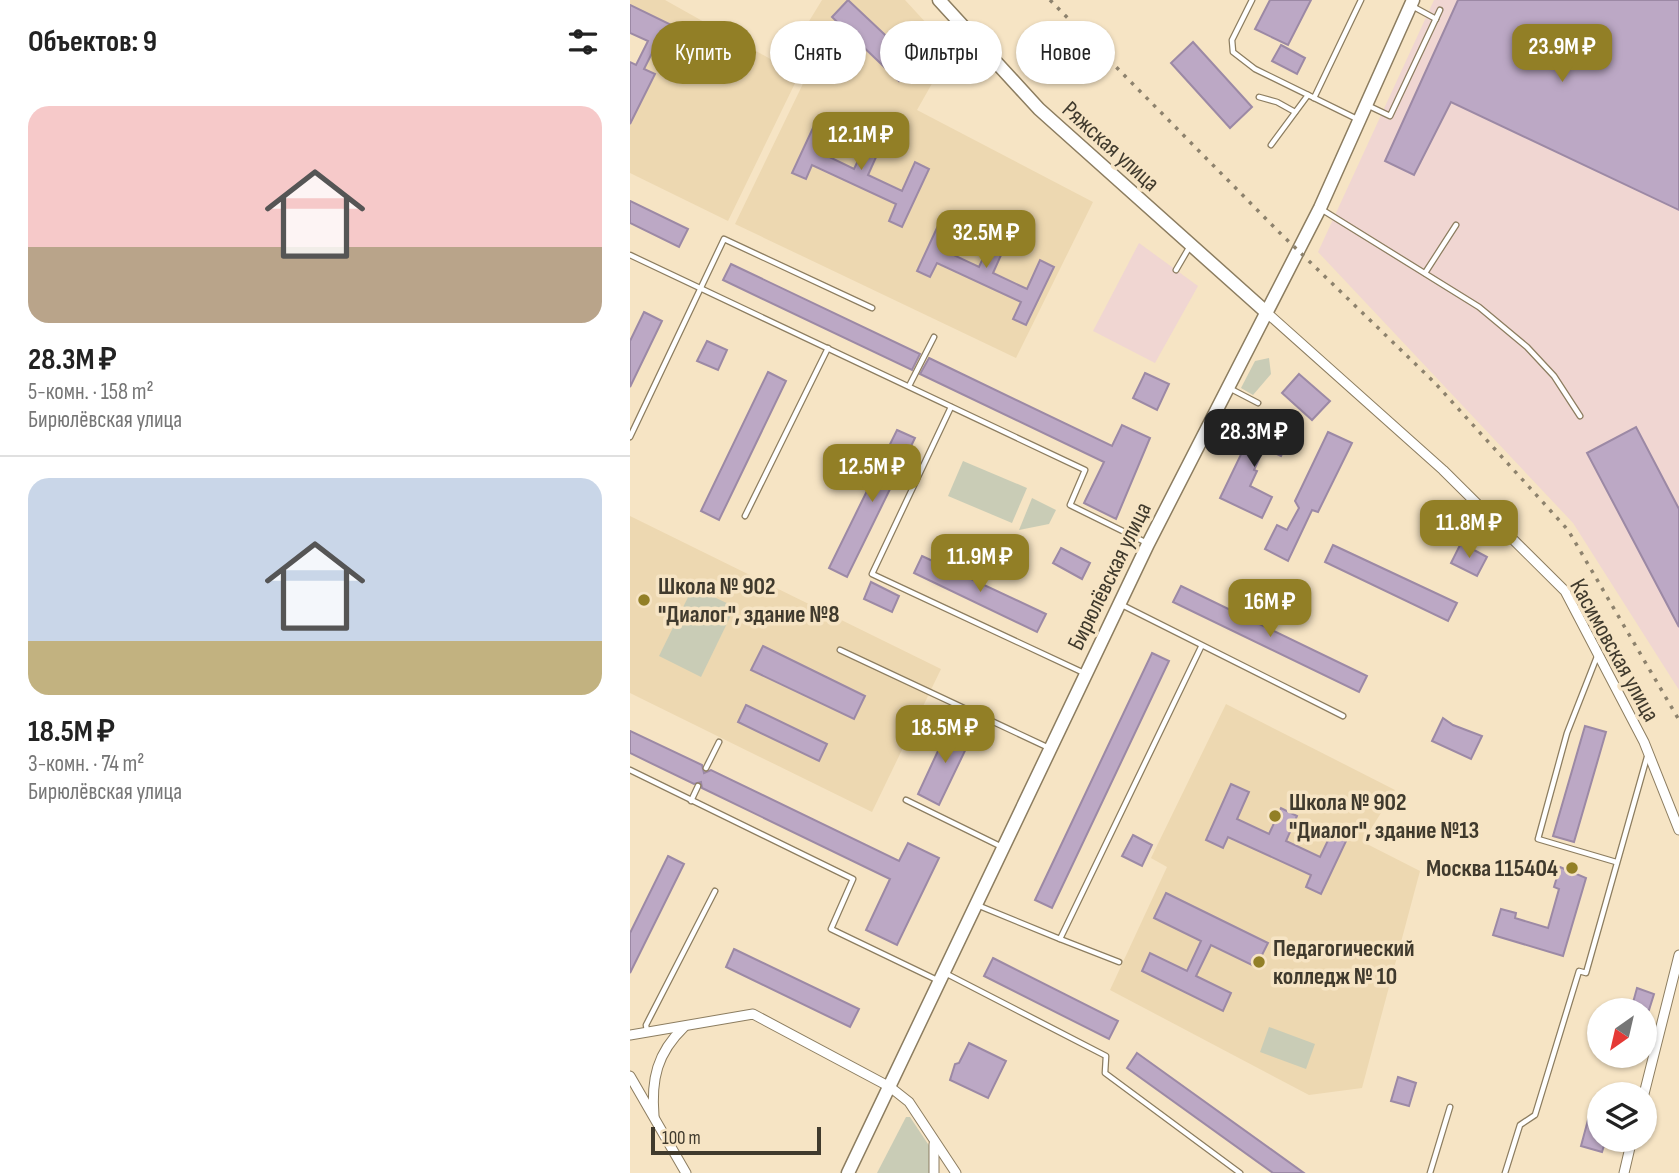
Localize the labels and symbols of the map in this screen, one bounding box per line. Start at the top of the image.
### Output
pin: 23.9M ₽ [1497,24,1627,84]
street label: Ряжская улица [1056,95,1165,198]
pin: 12.1M ₽ [796,113,926,172]
pin: 32.5M ₽ [921,210,1051,270]
pin: 28.3M ₽ [1189,410,1319,469]
pin: 12.5M ₽ [807,444,937,504]
street label: Бирюлёвская улица [1061,498,1158,655]
pin: 11.8M ₽ [1404,500,1534,560]
pin: 11.9M ₽ [915,534,1045,594]
place label: Школа № 902 "Диалог", здание №8 [658,572,840,629]
street label: Касимовская улица [1563,574,1666,727]
pin: 16M ₽ [1221,580,1319,639]
marker: Школа № 902 "Диалог", здание №8 [636,592,652,608]
pin: 18.5M ₽ [880,706,1010,765]
place label: Школа № 902 "Диалог", здание №13 [1289,788,1479,845]
marker: Школа № 902 "Диалог", здание №13 [1267,808,1283,824]
place label: Москва 115404 [1426,854,1558,883]
marker: Москва 115404 [1564,860,1580,876]
place label: Педагогический колледж № 10 [1273,934,1415,991]
marker: Педагогический колледж № 10 [1251,954,1267,970]
north arrow [1587,998,1657,1068]
scale bar [651,1124,821,1156]

